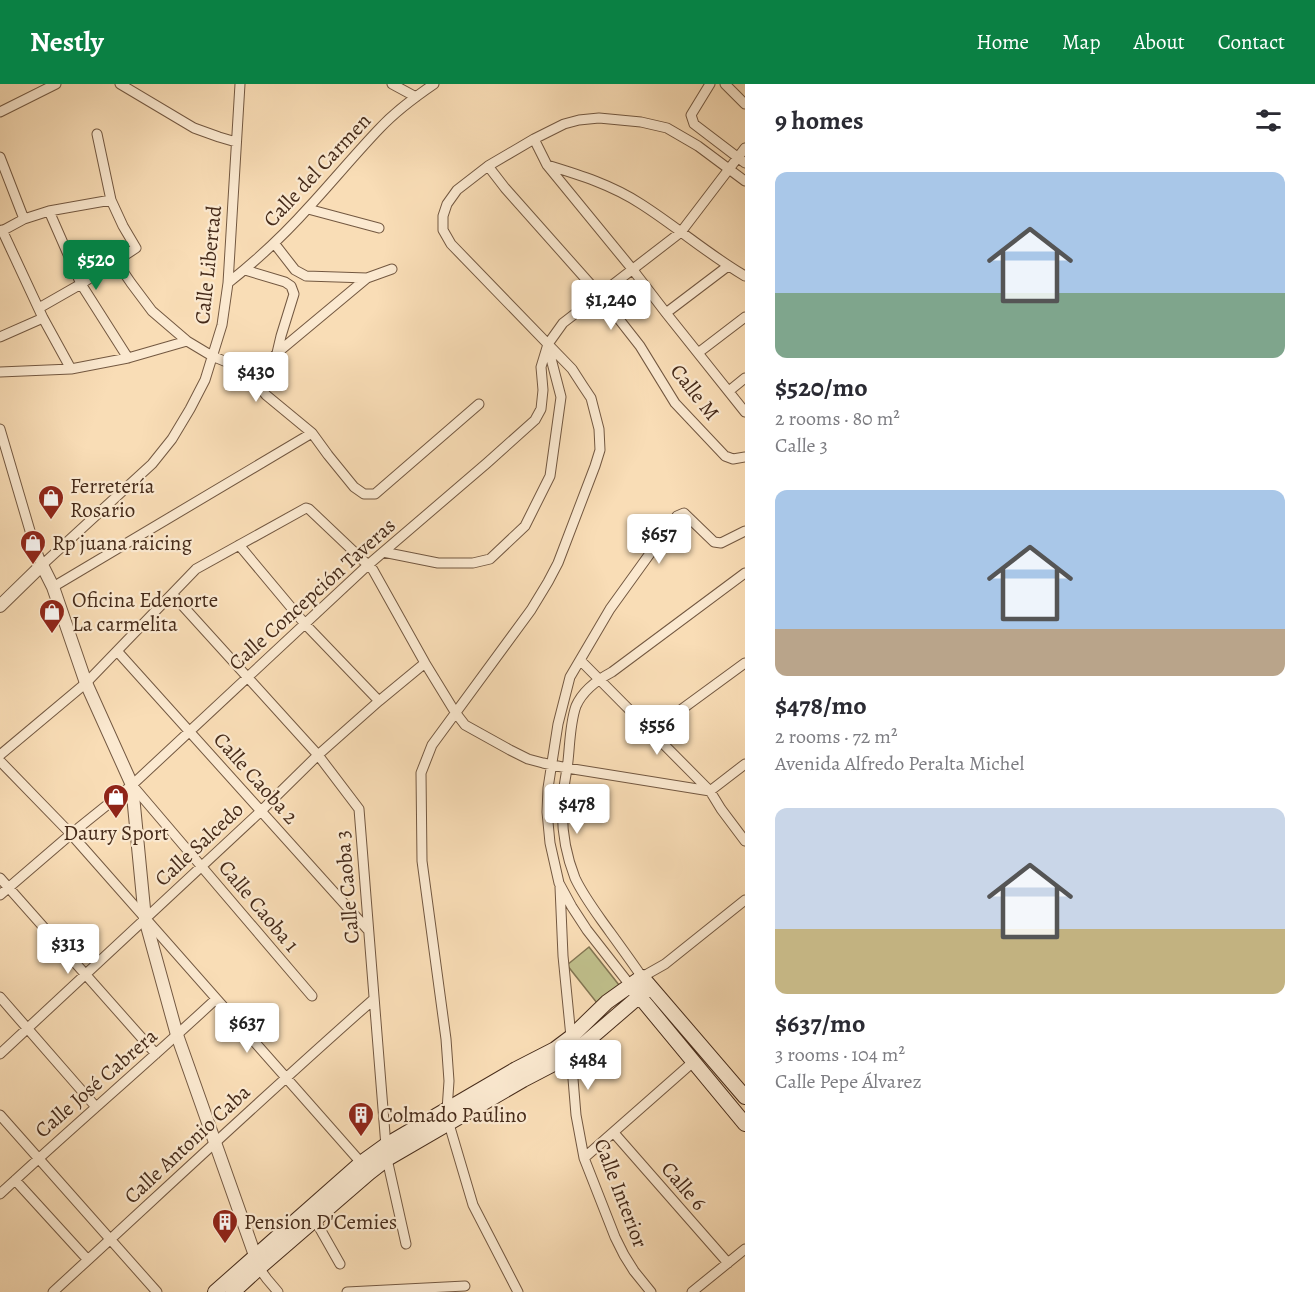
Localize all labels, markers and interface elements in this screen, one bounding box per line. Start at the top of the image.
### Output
text: Nestly [30,23,104,61]
text: Home [976,28,1029,56]
text: Map [1062,28,1100,56]
text: About [1133,28,1185,56]
text: Contact [1218,28,1285,56]
text: 9 homes [775,103,864,138]
icon: filters [1252,104,1285,137]
street label: Calle del Carmen [257,107,377,233]
street label: Calle Libertad [188,203,228,326]
icon: home [976,211,1084,319]
pin: $520 [60,240,132,291]
text: $520 [77,246,115,273]
pin: $1,240 [562,280,660,331]
text: $1,240 [586,286,636,313]
pin: $430 [220,352,292,403]
text: $430 [237,358,275,385]
street label: Calle M [664,358,726,426]
text: $520/mo [775,370,868,405]
text: 2 rooms · 80 m² [775,405,900,432]
text: Calle 3 [775,432,828,459]
place label: Ferretería Rosario [70,472,155,524]
shop icon: Ferretería Rosario [36,483,66,521]
street label: Calle Concepción Taveras [222,511,402,677]
pin: $657 [623,514,695,565]
text: $657 [641,520,677,547]
shop icon: Rp juana raicing [18,528,48,566]
place label: Rp juana raicing [52,529,192,557]
icon: home [976,529,1084,637]
place label: Oficina Edenorte La carmelita [72,586,218,638]
shop icon: Oficina Edenorte La carmelita [37,597,67,635]
text: $478/mo [775,688,867,723]
pin: $556 [621,705,693,756]
text: $556 [639,711,675,738]
text: 2 rooms · 72 m² [775,723,897,750]
street label: Calle Caoba 2 [207,726,305,830]
text: Avenida Alfredo Peralta Michel [775,750,1024,777]
shop icon: Daury Sport [101,782,131,820]
pin: $478 [541,784,613,835]
text: $478 [559,790,595,817]
street label: Calle Salcedo [148,796,250,892]
place label: Daury Sport [63,819,169,847]
street label: Calle Caoba 3 [328,829,366,945]
icon: home [976,847,1084,955]
street label: Calle Caoba 1 [212,854,306,958]
pin: $313 [32,924,104,975]
text: $313 [51,930,85,957]
pin: $637 [211,1003,283,1054]
text: $637/mo [775,1006,865,1041]
text: $637 [229,1009,265,1036]
street label: Calle José Cabrera [29,1022,163,1144]
pin: $484 [552,1040,624,1091]
text: 3 rooms · 104 m² [775,1041,905,1068]
text: $484 [569,1046,607,1073]
text: Calle Pepe Álvarez [775,1068,922,1095]
street label: Calle Antonio Caba [118,1078,256,1210]
building icon: Colmado Paulino [346,1100,376,1138]
place label: Colmado Paulino [380,1101,527,1129]
street label: Calle Interior [587,1135,655,1251]
street label: Calle 6 [655,1156,713,1217]
building icon: Pension D'Cemies [210,1207,240,1245]
place label: Pension D'Cemies [244,1208,397,1236]

